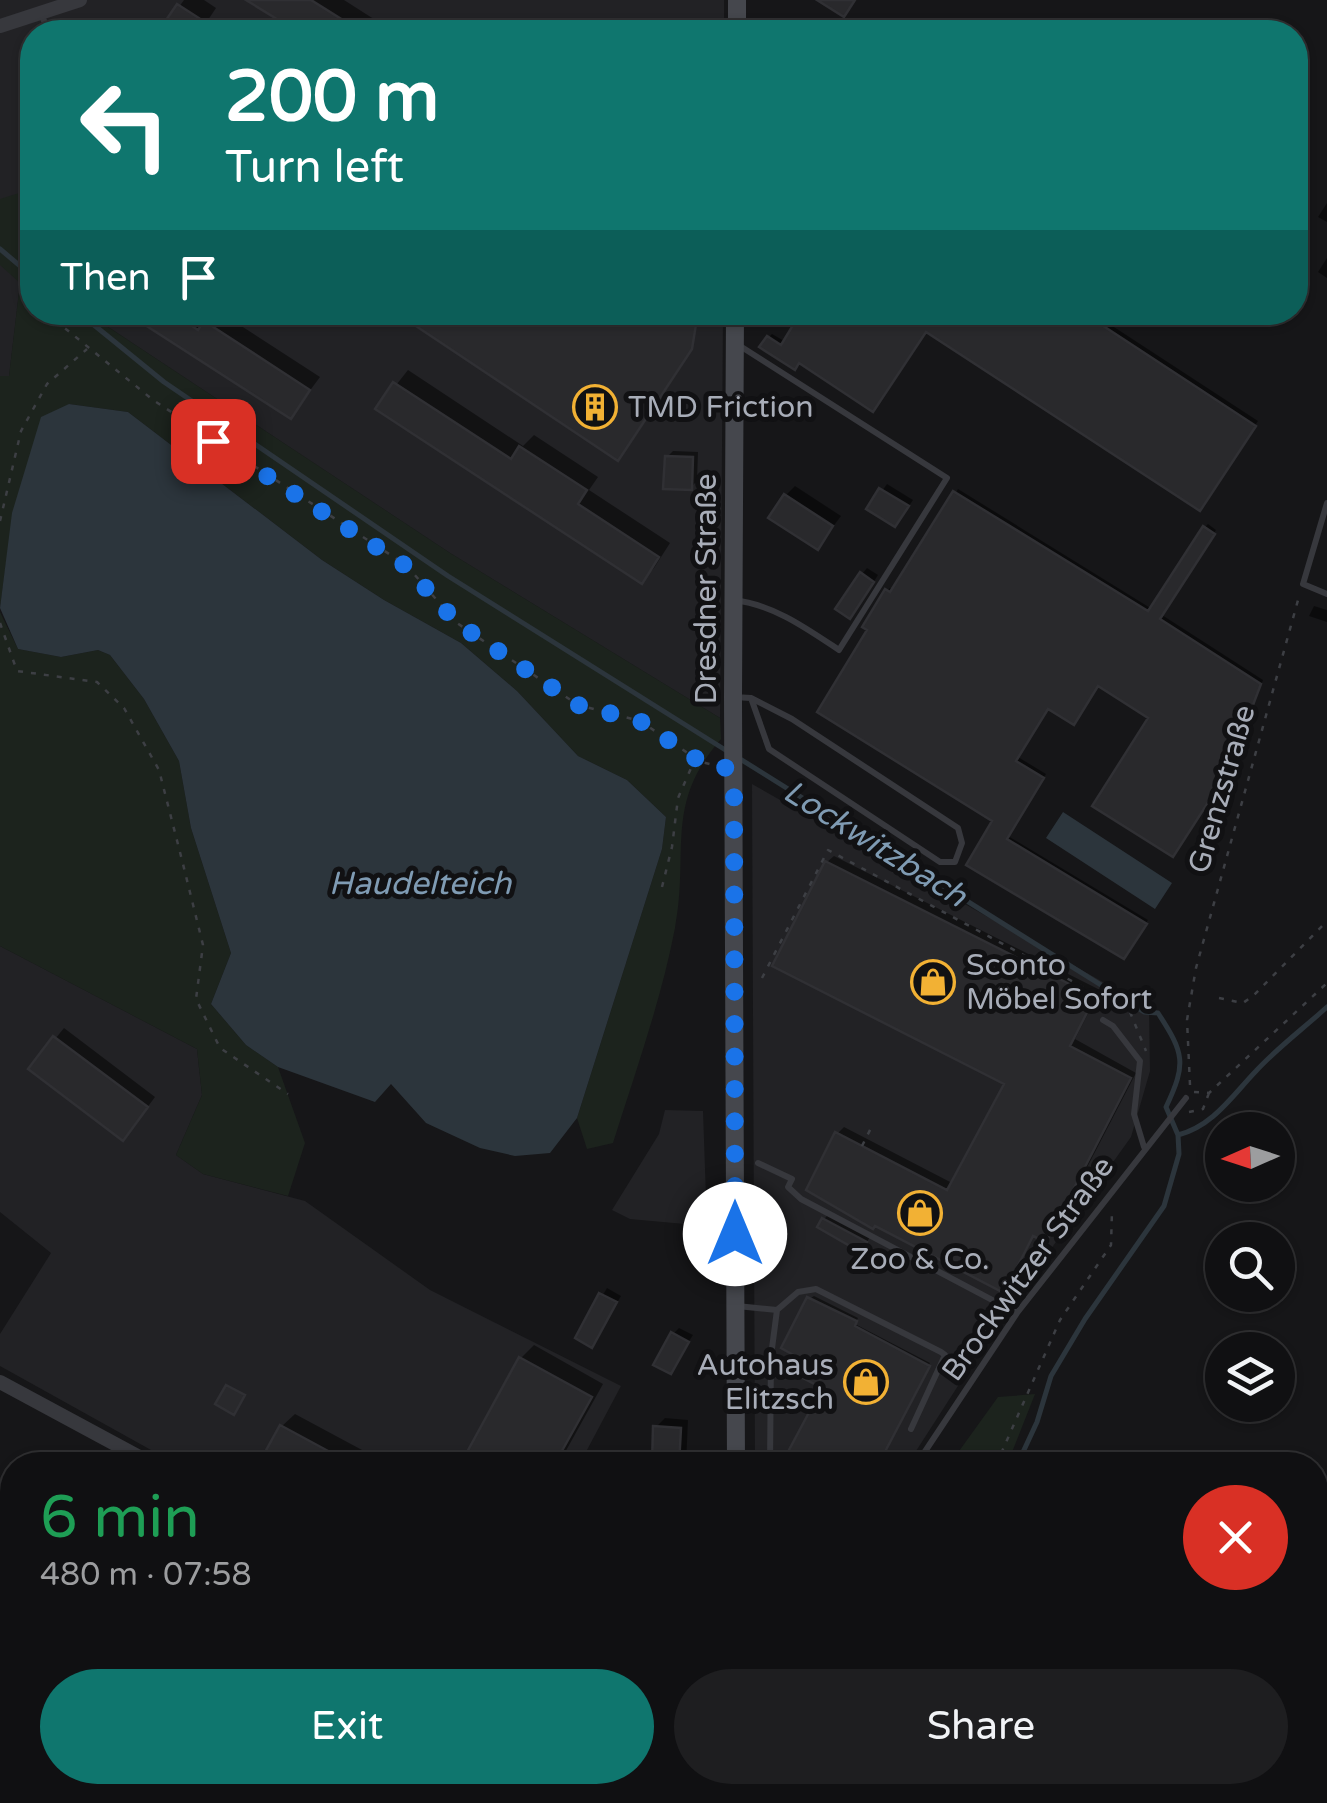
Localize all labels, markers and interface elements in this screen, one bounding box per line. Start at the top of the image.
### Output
text: 200 m [225,56,439,140]
icon: left [60,60,190,190]
text: Turn left [225,141,404,195]
icon: arrive [171,250,226,305]
text: Then [60,255,151,301]
building icon: TMD Friction [572,384,618,430]
place label: TMD Friction [628,389,813,426]
pin [171,399,256,484]
icon: arrive [186,414,241,469]
street label: Dresdner Straße [688,474,725,705]
street label: Grenzstraße [1180,701,1264,877]
water label: Lockwitzbach [776,773,975,916]
water label: Haudelteich [329,865,513,903]
place label: Sconto Möbel Sofort [966,947,1152,1018]
shop icon: Sconto Möbel Sofort [910,959,956,1005]
north arrow [1205,1112,1295,1202]
map controls [1205,1112,1295,1422]
street label: Brockwitzer Straße [934,1149,1122,1389]
position arrow [683,1182,787,1286]
shop icon: Zoo & Co. [897,1190,943,1236]
button: search [1205,1222,1295,1312]
place label: Zoo & Co. [850,1241,990,1278]
button: layers [1205,1332,1295,1422]
place label: Autohaus Elitzsch [697,1347,834,1418]
shop icon: Autohaus Elitzsch [843,1359,889,1405]
text: 6 min [40,1482,200,1554]
button: close [1183,1485,1288,1590]
text: 480 m · 07:58 [40,1556,252,1594]
button: Exit [40,1669,654,1784]
button: Share [674,1669,1288,1784]

